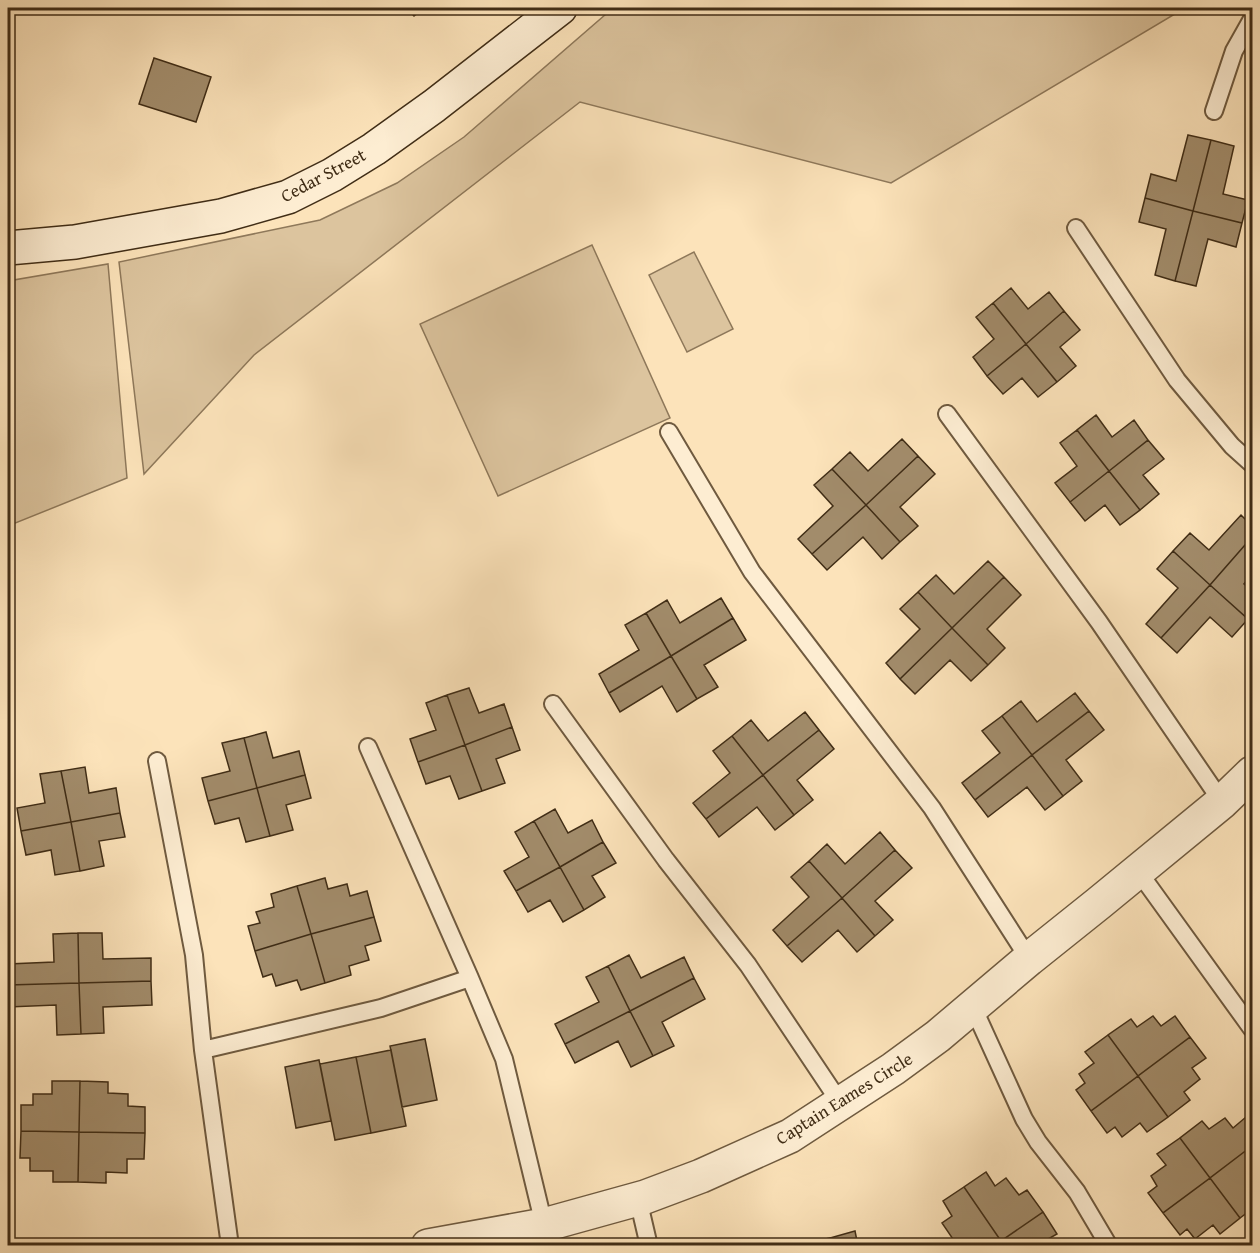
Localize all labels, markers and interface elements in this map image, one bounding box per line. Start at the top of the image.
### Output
street label: Cedar Street [275,141,371,209]
street label: Captain Eames Circle [770,1045,918,1151]

